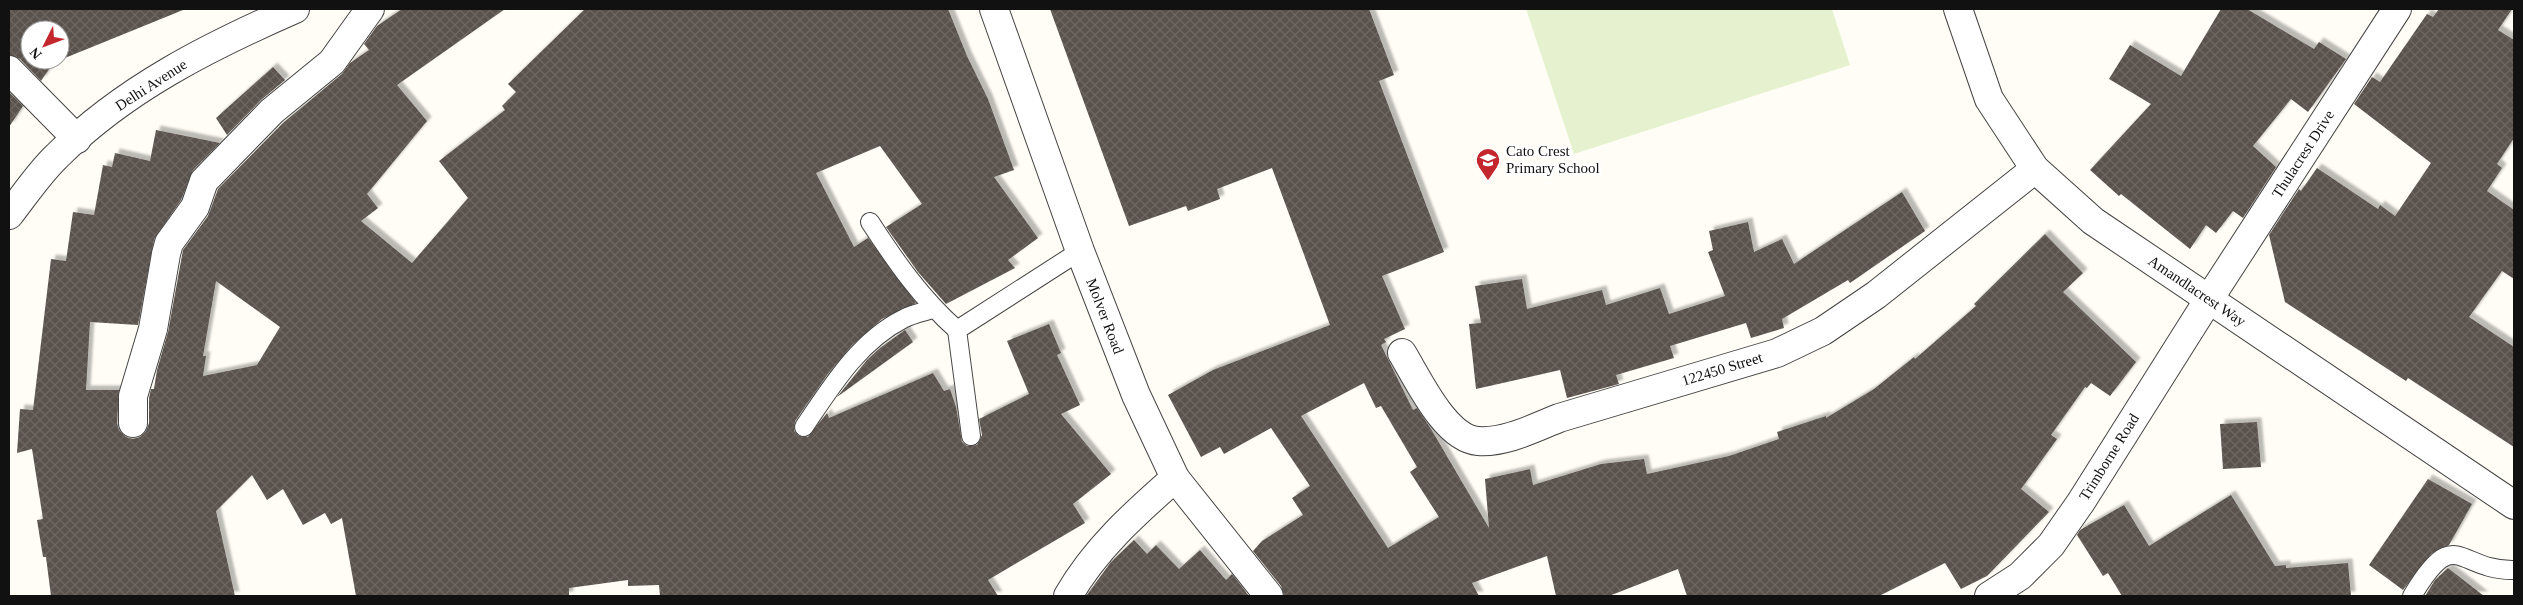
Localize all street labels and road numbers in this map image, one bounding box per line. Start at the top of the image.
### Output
street label: Delhi Avenue [112,56,190,114]
street label: Thulacrest Drive [2269,107,2337,201]
street label: Amandlacrest Way [2145,253,2249,330]
street label: Molver Road [1083,276,1127,356]
street label: 122450 Street [1680,349,1765,389]
street label: Trimborne Road [2076,410,2142,503]

